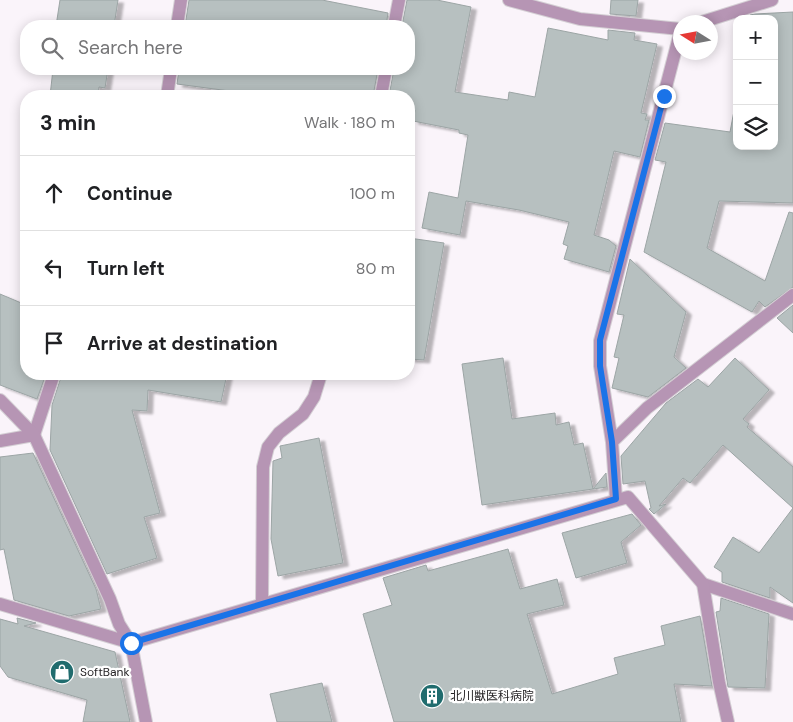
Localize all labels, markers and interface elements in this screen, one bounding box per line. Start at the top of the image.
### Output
north arrow [673,15,718,60]
map controls [733,15,778,150]
button: + [733,15,778,60]
search box [20,20,415,75]
icon: search [38,34,66,62]
text: Search here [78,35,183,60]
button: − [733,60,778,105]
route end [653,85,676,108]
button: layers [733,105,778,150]
text: 3 min [40,109,96,137]
text: Walk · 180 m [304,112,395,133]
icon: ahead [40,179,68,207]
text: Continue [87,181,173,206]
text: 100 m [350,183,395,204]
icon: left [40,254,68,282]
text: Turn left [87,256,165,281]
text: 80 m [356,258,395,279]
icon: arrive [40,329,68,357]
text: Arrive at destination [87,331,278,356]
route start [120,632,143,655]
shop icon: SoftBank [49,659,75,685]
place label: SoftBank [80,664,130,680]
building icon: 北川獣医科病院 [419,683,445,709]
place label: 北川獣医科病院 [450,688,534,704]

